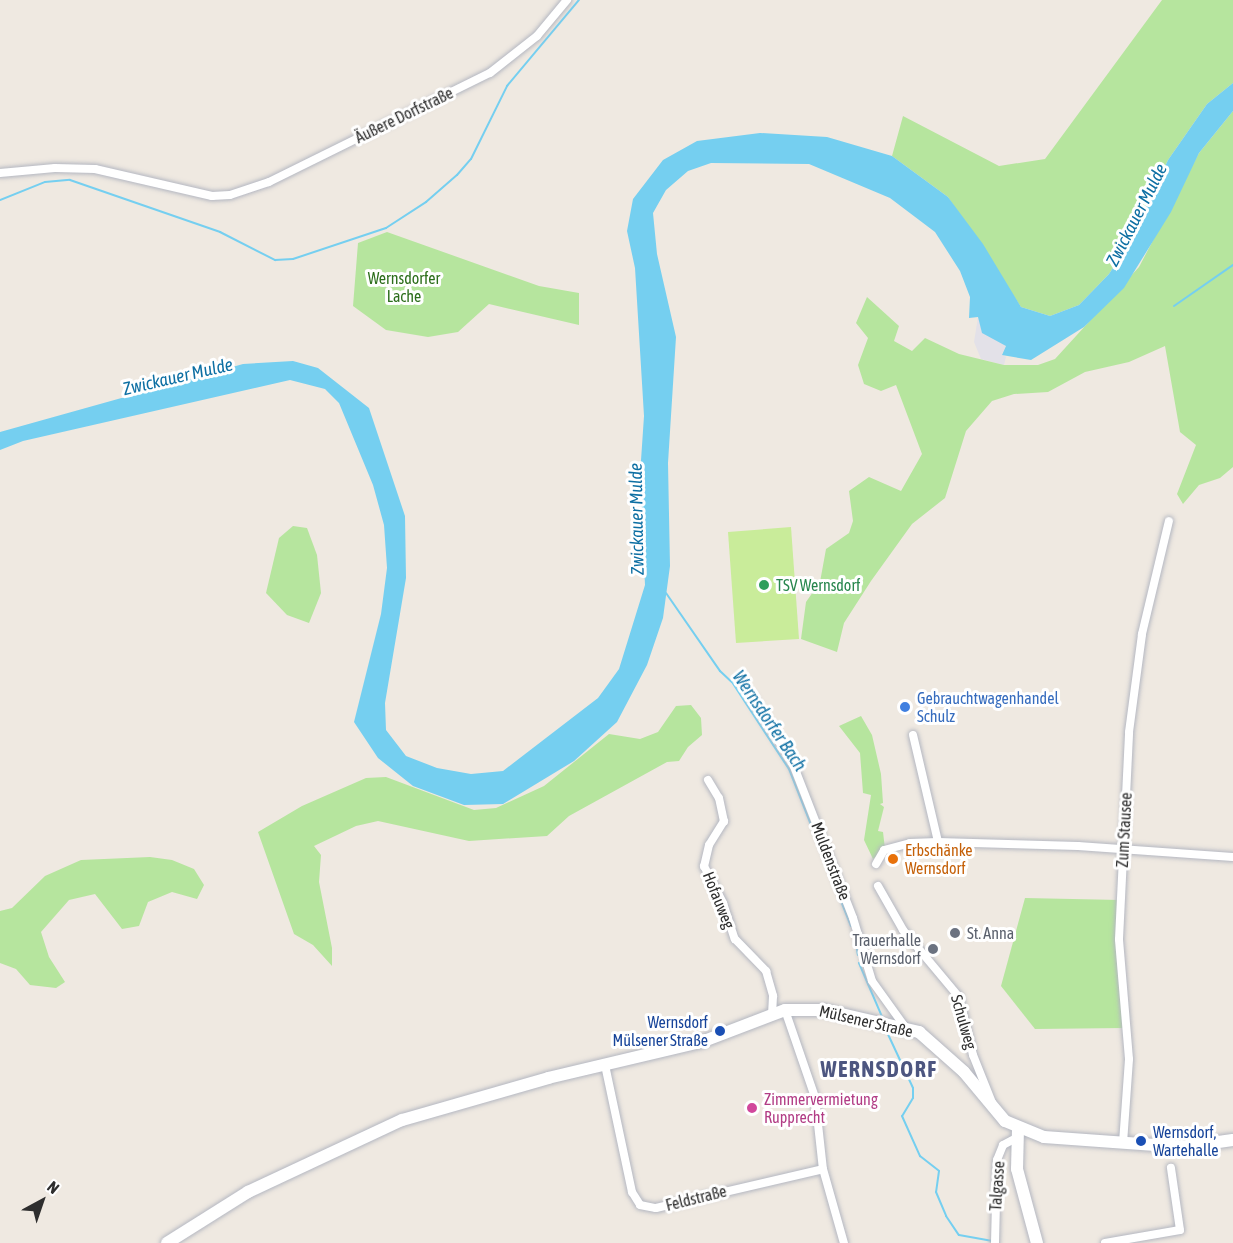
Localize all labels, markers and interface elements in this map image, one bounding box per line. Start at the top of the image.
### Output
street label: Äußere Dorfstraße [352,83,456,147]
water label: Zwickauer Mulde [1102,160,1172,270]
park label: Wernsdorfer Lache [368,268,440,306]
water label: Zwickauer Mulde [121,354,235,400]
water label: Zwickauer Mulde [625,463,649,575]
place label: TSV Wernsdorf [776,575,860,595]
marker: TSV Wernsdorf [757,578,771,592]
water label: Wernsdorfer Bach [727,667,811,775]
place label: Gebrauchtwagenhandel Schulz [917,688,1059,726]
marker: Gebrauchtwagenhandel Schulz [898,700,912,714]
street label: Zum Stausee [1112,792,1136,868]
street label: Muldenstraße [807,819,855,903]
place label: Erbschänke Wernsdorf [905,840,973,878]
marker: Erbschänke Wernsdorf [886,852,900,866]
street label: Hofauweg [699,869,739,931]
place label: St. Anna [967,923,1014,943]
marker: St. Anna [948,926,962,940]
place label: Trauerhalle Wernsdorf [853,930,921,968]
marker: Trauerhalle Wernsdorf [926,942,940,956]
street label: Schulweg [947,993,981,1051]
street label: Mülsener Straße [817,1001,915,1041]
place label: Wernsdorf Mülsener Straße [613,1012,708,1050]
marker: Wernsdorf Mülsener Straße [713,1024,727,1038]
district label: WERNSDORF [820,1057,938,1083]
place label: Zimmervermietung Rupprecht [764,1089,878,1127]
marker: Zimmervermietung Rupprecht [745,1101,759,1115]
place label: Wernsdorf, Wartehalle [1153,1122,1219,1160]
marker: Wernsdorf, Wartehalle [1134,1134,1148,1148]
street label: Talgasse [986,1160,1008,1212]
north arrow [12,1171,72,1231]
text: N [44,1177,63,1197]
street label: Feldstraße [664,1181,728,1215]

